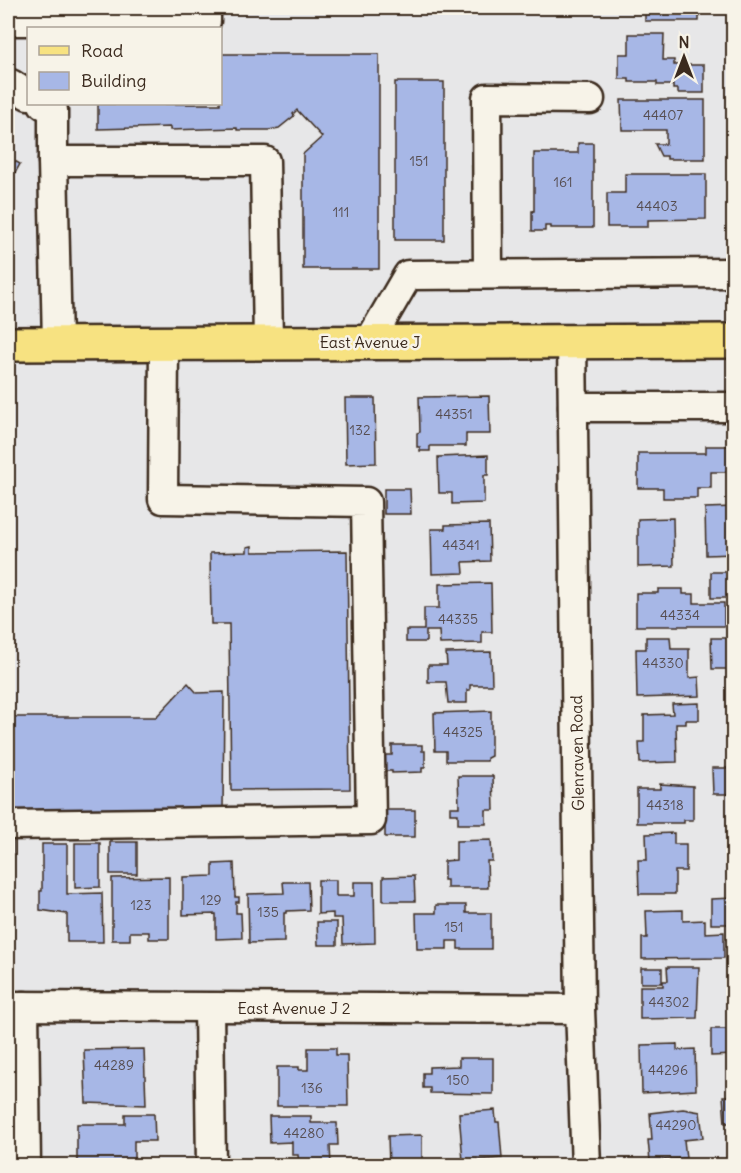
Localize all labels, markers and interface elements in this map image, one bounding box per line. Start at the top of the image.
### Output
legend [27,27,222,105]
north arrow [654,27,714,87]
text: N [678,32,690,52]
text: Road [81,39,124,62]
text: Building [81,69,146,92]
house number: 44407 [643,106,683,124]
house number: 151 [409,152,429,170]
house number: 161 [553,173,573,191]
house number: 44403 [636,197,678,215]
house number: 111 [333,203,349,221]
street label: East Avenue J [320,332,420,352]
house number: 44351 [435,405,473,423]
house number: 132 [349,421,371,439]
house number: 44341 [442,536,480,554]
house number: 44334 [660,606,700,624]
house number: 44335 [438,610,478,628]
house number: 44330 [642,654,684,672]
street label: Glenraven Road [566,695,588,811]
house number: 44325 [443,723,483,741]
house number: 44318 [646,796,684,814]
house number: 129 [200,891,222,909]
house number: 123 [130,896,152,914]
house number: 135 [257,903,279,921]
house number: 151 [444,918,464,936]
house number: 44302 [648,993,690,1011]
street label: East Avenue J 2 [237,998,351,1018]
house number: 44289 [94,1056,134,1074]
house number: 44296 [648,1061,688,1079]
house number: 150 [447,1071,469,1089]
house number: 136 [301,1079,323,1097]
house number: 44290 [655,1116,697,1134]
house number: 44280 [283,1124,325,1142]

